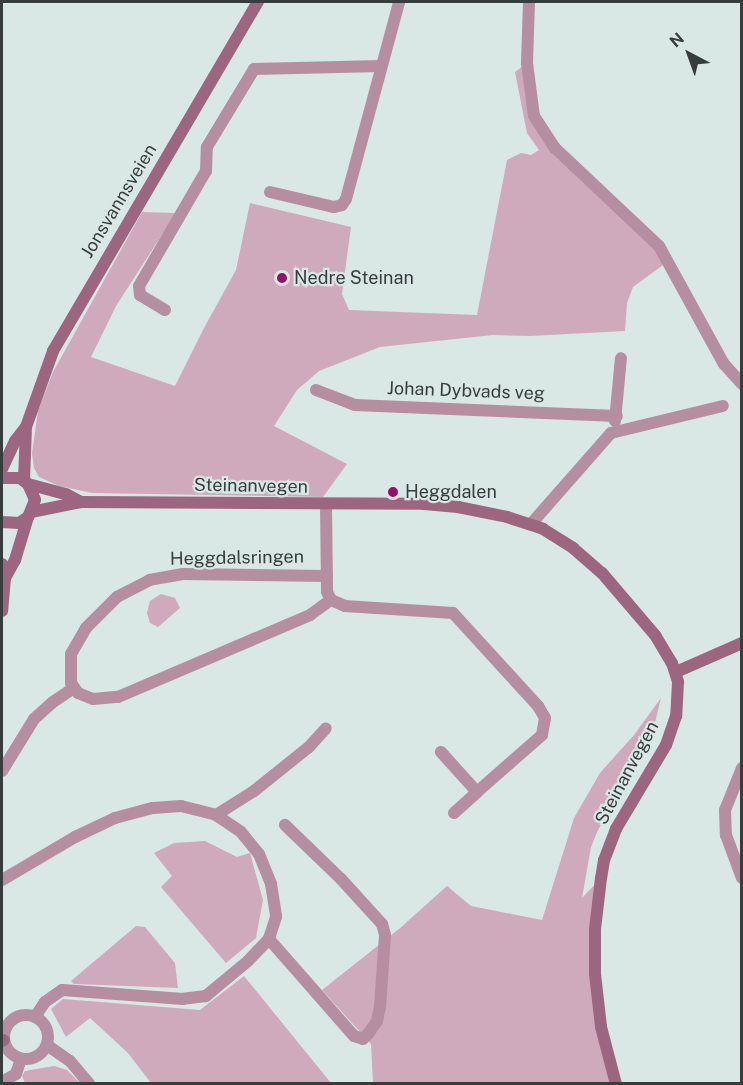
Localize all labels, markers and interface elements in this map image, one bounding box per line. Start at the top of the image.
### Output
north arrow [659,24,719,84]
text: N [666,29,688,51]
street label: Jonsvannsveien [76,140,162,262]
place label: Nedre Steinan [294,267,414,289]
marker: Nedre Steinan [275,271,289,285]
street label: Johan Dybvads veg [387,377,545,405]
street label: Steinanvegen [194,474,308,498]
place label: Heggdalen [405,481,497,503]
marker: Heggdalen [386,485,400,499]
street label: Heggdalsringen [170,546,304,570]
street label: Steinanvegen [591,718,663,828]

